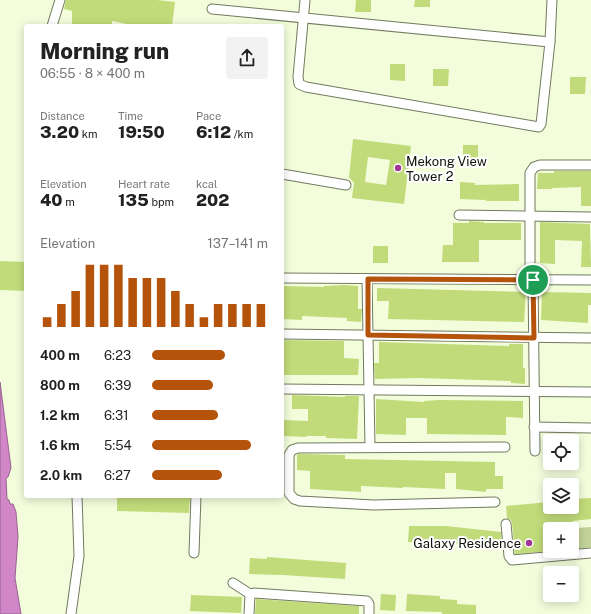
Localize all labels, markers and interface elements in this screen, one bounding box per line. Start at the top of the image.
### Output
button: share [226,37,268,79]
text: Morning run [40,38,169,64]
text: 06:55 · 8 × 400 m [40,66,145,81]
text: Distance [40,110,85,122]
text: Time [118,110,143,122]
text: Pace [196,110,221,122]
text: 3.20 [40,122,79,142]
text: 19:50 [118,122,165,142]
text: 6:12 [196,122,231,142]
text: km [79,128,98,140]
text: /km [231,128,253,140]
place label: Mekong View Tower 2 [406,154,487,184]
marker: Mekong View Tower 2 [393,163,403,173]
text: Elevation [40,178,87,190]
text: Heart rate [118,178,170,190]
text: kcal [196,178,217,190]
text: 40 [40,190,63,210]
text: 135 [118,190,149,210]
text: 202 [196,190,229,210]
text: m [63,196,75,208]
text: bpm [149,196,174,208]
text: Elevation [40,236,95,251]
text: 137–141 m [208,236,268,251]
pin [516,263,550,297]
icon: arrive [522,269,544,291]
text: 400 m [40,348,80,363]
text: 6:23 [104,348,131,363]
text: 800 m [40,378,80,393]
text: 6:39 [104,378,131,393]
text: 1.2 km [40,408,80,423]
text: 6:31 [104,408,129,423]
map controls [543,434,579,602]
button: locate [543,434,579,470]
text: 1.6 km [40,438,80,453]
text: 5:54 [104,438,132,453]
text: 2.0 km [40,468,82,483]
text: 6:27 [104,468,131,483]
button: layers [543,478,579,514]
button: + [543,522,579,558]
place label: Galaxy Residence [413,536,521,551]
marker: Galaxy Residence [524,538,534,548]
button: − [543,566,579,602]

